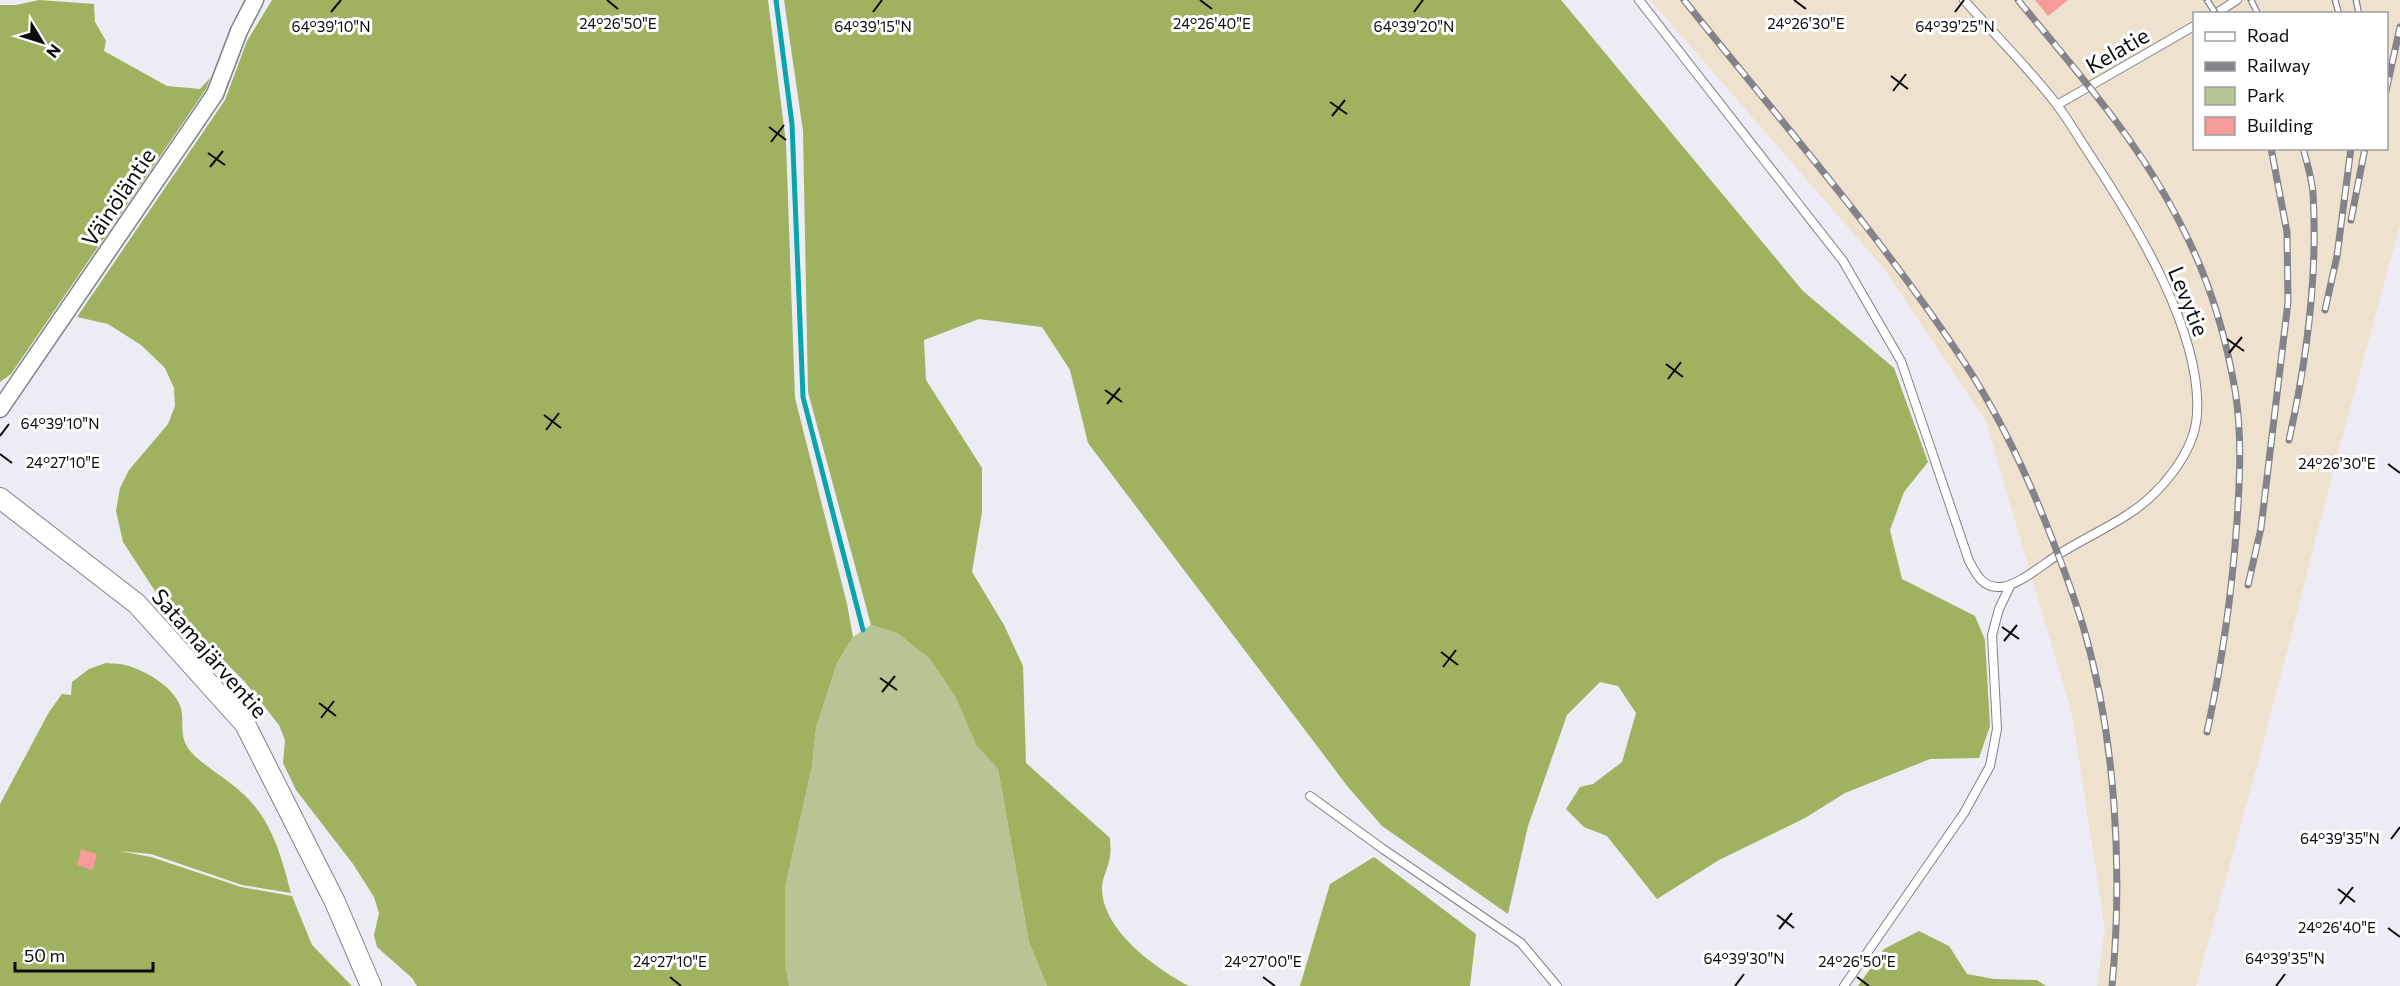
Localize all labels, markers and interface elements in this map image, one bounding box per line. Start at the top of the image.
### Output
north arrow [12,12,72,72]
legend [2193,12,2388,150]
text: 24°26'50"E [579,14,657,32]
text: 24°26'40"E [1173,14,1251,32]
text: 24°26'30"E [1767,14,1845,32]
text: 64°39'10"N [292,17,370,35]
text: 64°39'15"N [834,17,912,35]
text: 64°39'20"N [1374,17,1454,35]
text: 64°39'25"N [1915,17,1995,35]
street label: Kelatie [2080,21,2154,79]
text: Road [2247,24,2289,46]
text: N [43,41,65,62]
text: Railway [2247,54,2310,76]
text: Park [2247,84,2285,106]
text: Building [2247,114,2313,136]
street label: Väinöläntie [75,143,161,251]
street label: Levytie [2163,262,2215,340]
text: 64°39'10"N [21,414,99,432]
text: 24°27'10"E [26,453,100,471]
text: 24°26'30"E [2298,454,2376,472]
street label: Satamajärventie [146,583,274,723]
text: 64°39'35"N [2300,829,2380,847]
text: 24°26'40"E [2298,918,2376,936]
scale bar [15,935,153,973]
text: 50 m [24,944,65,966]
text: 64°39'30"N [1703,949,1785,967]
text: 64°39'35"N [2245,949,2325,967]
text: 24°27'10"E [633,952,707,970]
text: 24°27'00"E [1224,952,1302,970]
text: 24°26'50"E [1818,952,1896,970]

